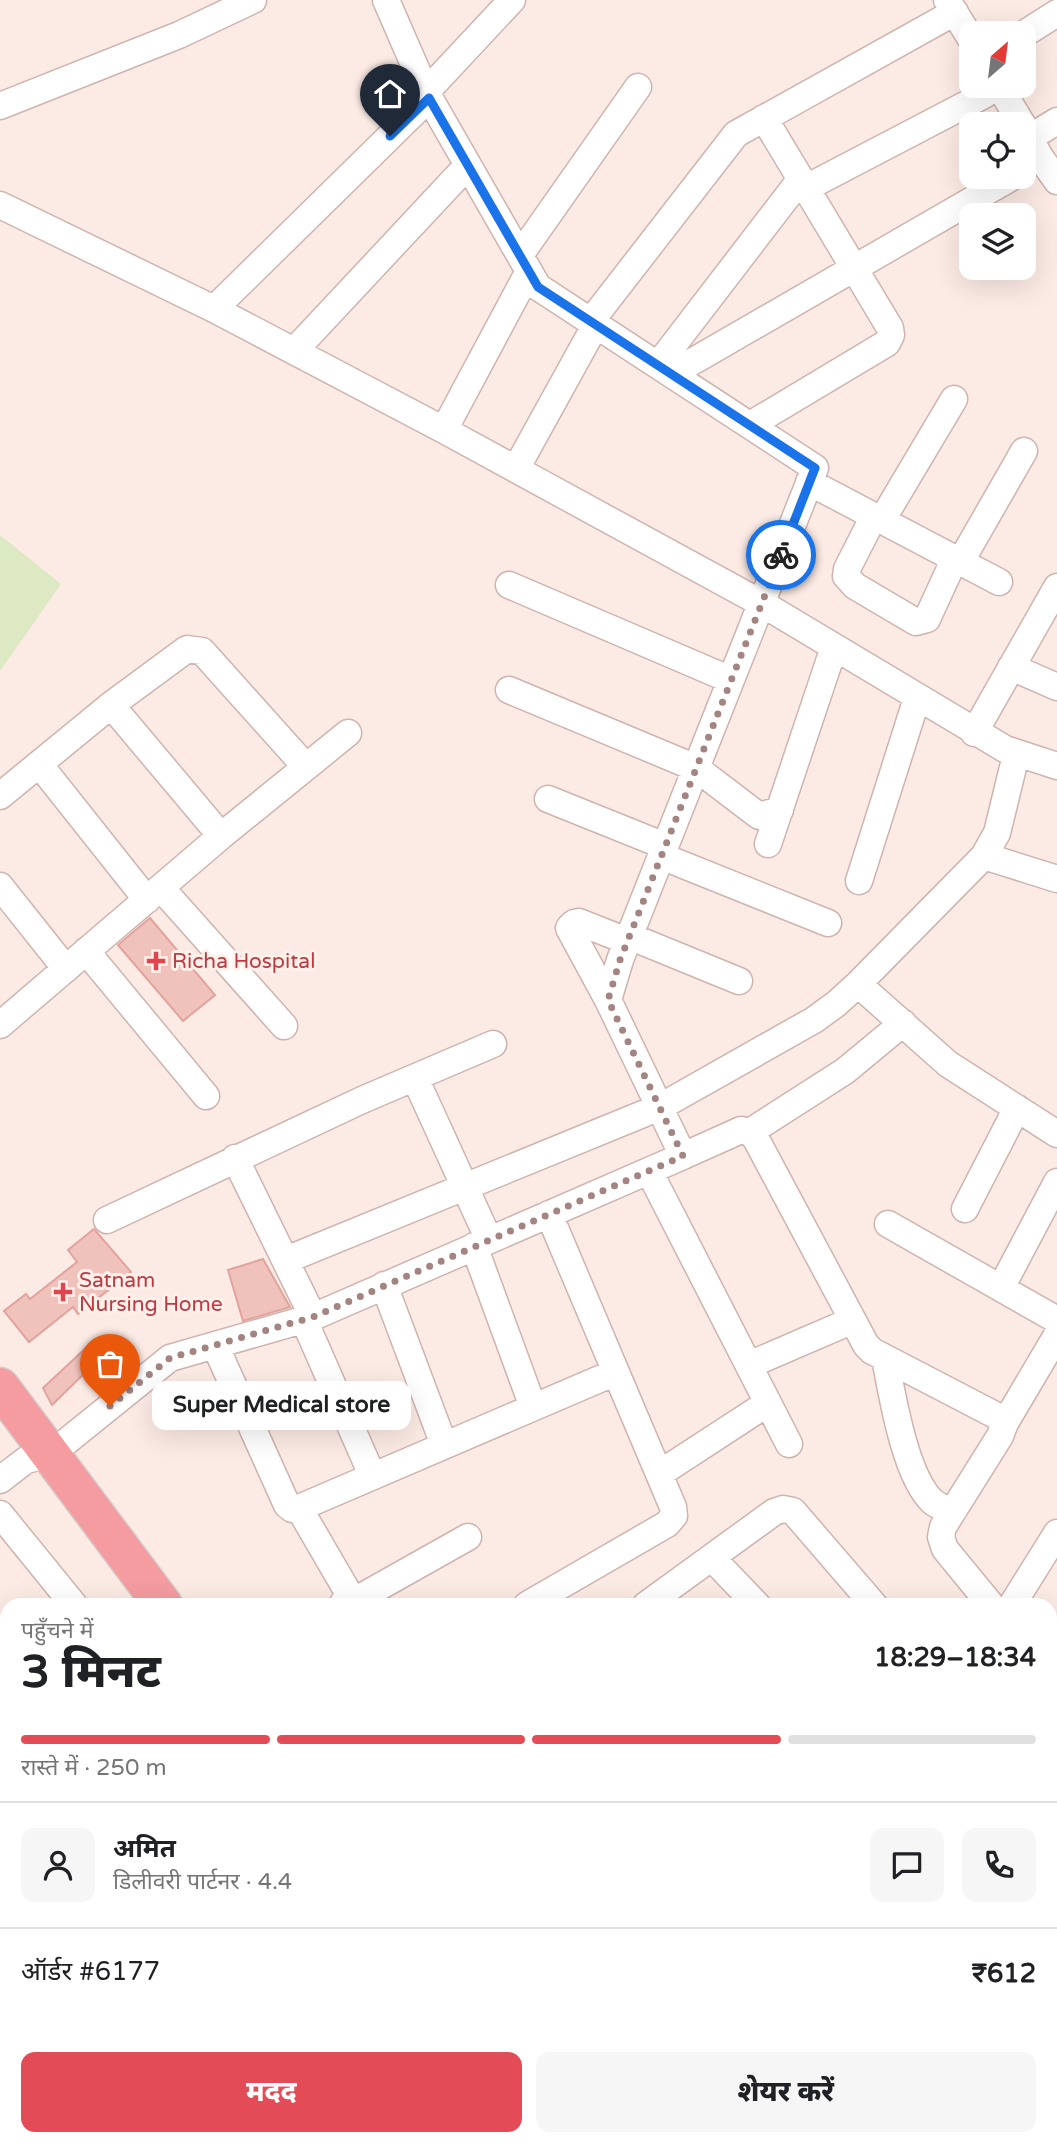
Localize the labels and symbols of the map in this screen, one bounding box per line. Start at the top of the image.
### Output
north arrow [959,21,1036,98]
pin [360,64,420,136]
courier [746,520,816,590]
place label: Richa Hospital [172,949,315,974]
marker: Richa Hospital [146,951,166,971]
place label: Satnam Nursing Home [79,1268,223,1317]
marker: Satnam Nursing Home [53,1282,73,1302]
pin [80,1334,140,1406]
callout: Super Medical store [152,1382,411,1430]

